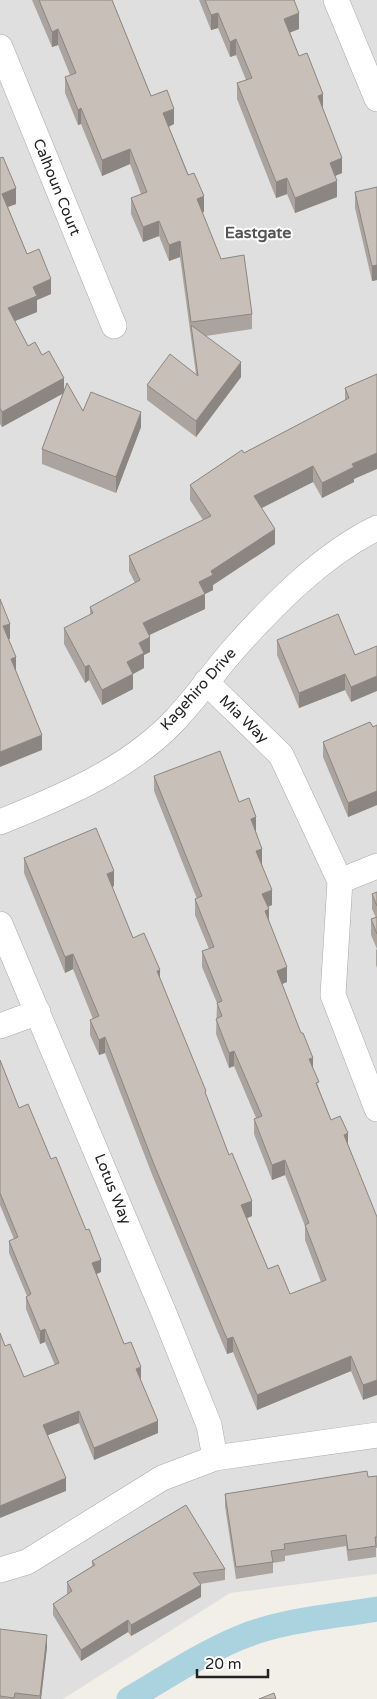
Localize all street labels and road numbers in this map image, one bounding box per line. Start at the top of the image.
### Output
street label: Calhoun Court [29,136,85,238]
street label: Kagehiro Drive [156,644,240,734]
street label: Mia Way [216,691,272,747]
street label: Lotus Way [91,1151,135,1227]

